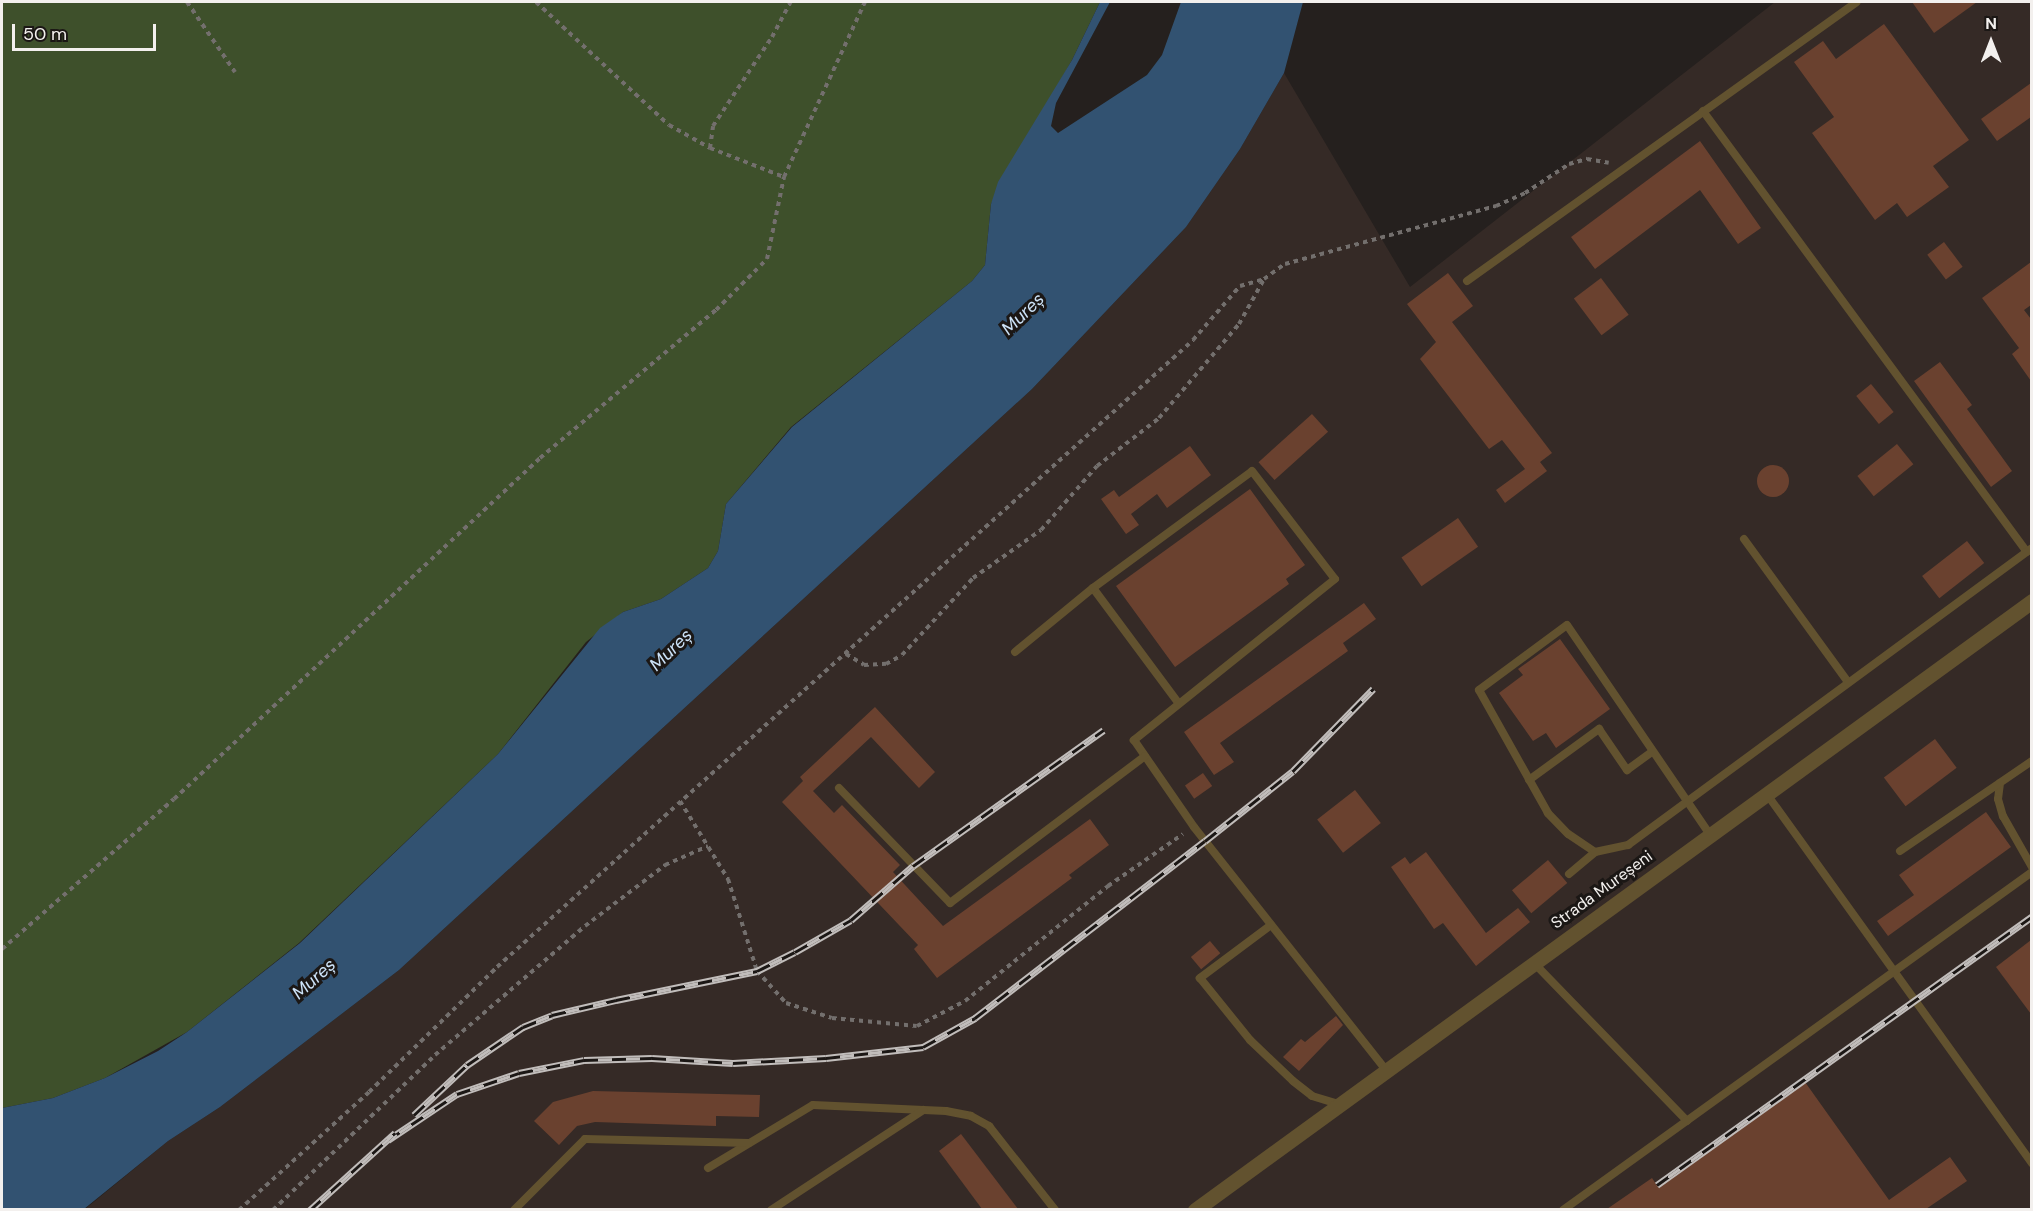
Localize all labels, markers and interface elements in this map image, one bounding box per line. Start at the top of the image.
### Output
scale bar [15,12,159,50]
north arrow [1961,12,2021,72]
text: N [1985,13,1997,34]
text: 50 m [23,22,67,46]
water label: Mureș [997,288,1049,340]
water label: Mureș [645,624,697,676]
street label: Strada Mureșeni [1548,847,1656,933]
water label: Mureș [288,954,340,1004]

